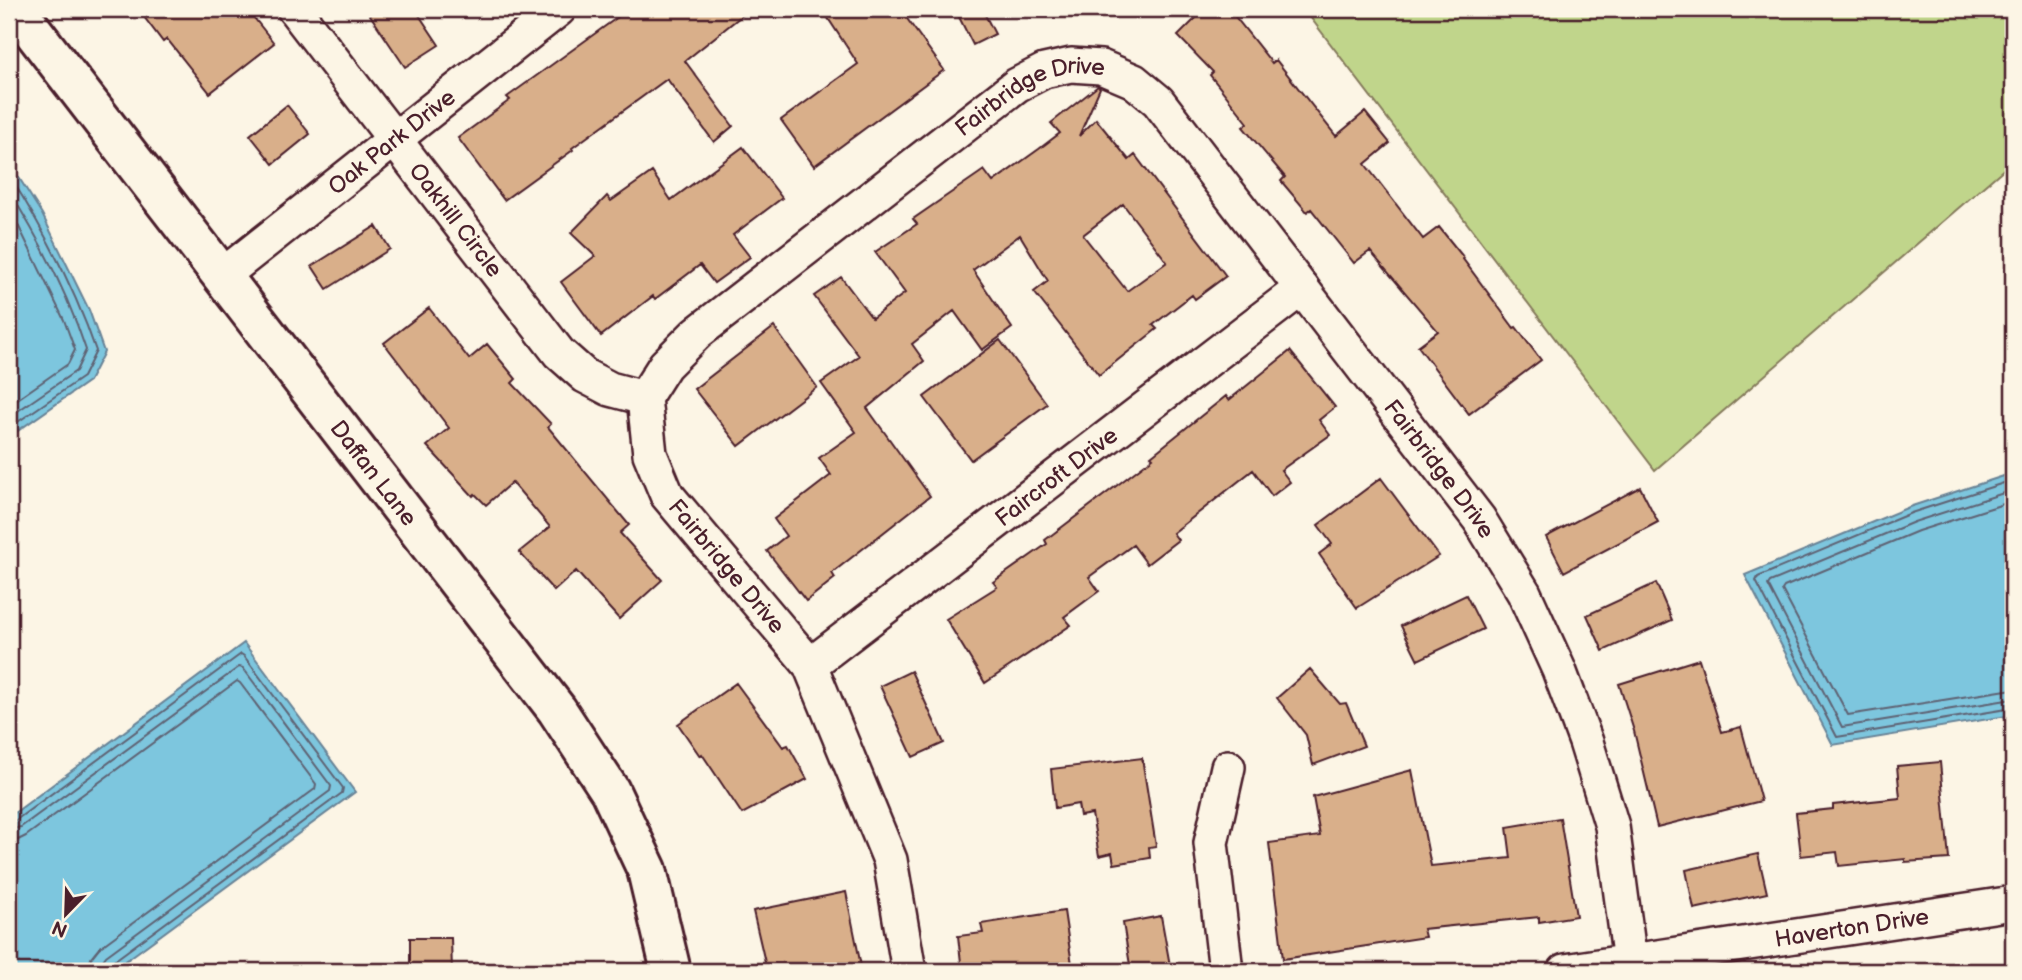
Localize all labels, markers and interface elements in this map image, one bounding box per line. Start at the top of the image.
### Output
street label: Fairbridge Drive [950,52,1106,143]
street label: Oak Park Drive [323,83,461,201]
street label: Oakhill Circle [403,158,508,283]
street label: Fairbridge Drive [1377,394,1500,544]
street label: Daffan Lane [324,415,423,532]
street label: Faircroft Drive [990,421,1123,533]
street label: Fairbridge Drive [662,494,791,640]
north arrow [32,878,102,948]
street label: Haverton Drive [1773,903,1931,954]
text: N [49,915,71,942]

